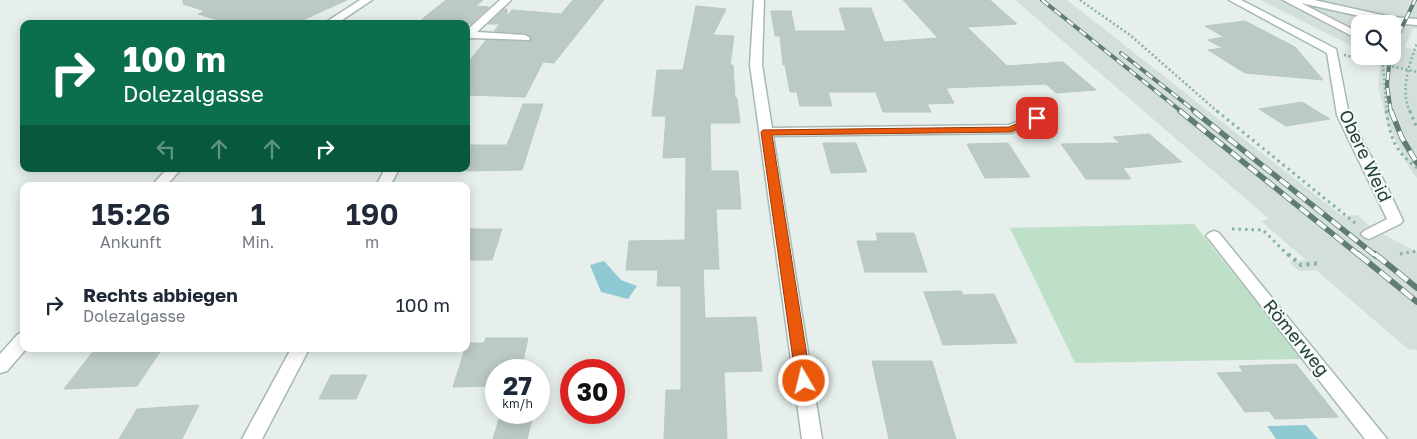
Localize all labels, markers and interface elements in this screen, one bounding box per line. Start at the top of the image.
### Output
map controls [1351,15,1401,65]
button: search [1351,15,1401,65]
text: 100 m [123,38,226,80]
icon: right [40,40,105,105]
text: Dolezalgasse [123,80,264,107]
pin [1016,97,1058,139]
icon: arrive [1023,104,1051,132]
street label: Obere Weid [1335,106,1397,205]
icon: left [152,135,180,163]
icon: ahead [205,135,233,163]
icon: ahead [258,135,286,163]
icon: right [311,135,339,163]
text: 15:26 [91,196,170,232]
text: 1 [250,196,266,232]
text: 190 [346,196,399,232]
text: Ankunft [100,232,162,252]
text: Min. [242,232,274,252]
text: m [365,232,379,252]
text: Rechts abbiegen [83,283,238,306]
icon: right [40,291,68,319]
text: 100 m [396,293,450,316]
street label: Römerweg [1259,294,1334,380]
text: Dolezalgasse [83,306,185,326]
position arrow [777,354,829,406]
speed limit sign: 30 [560,359,625,424]
text: 27 [503,370,532,401]
text: km/h [502,396,533,411]

